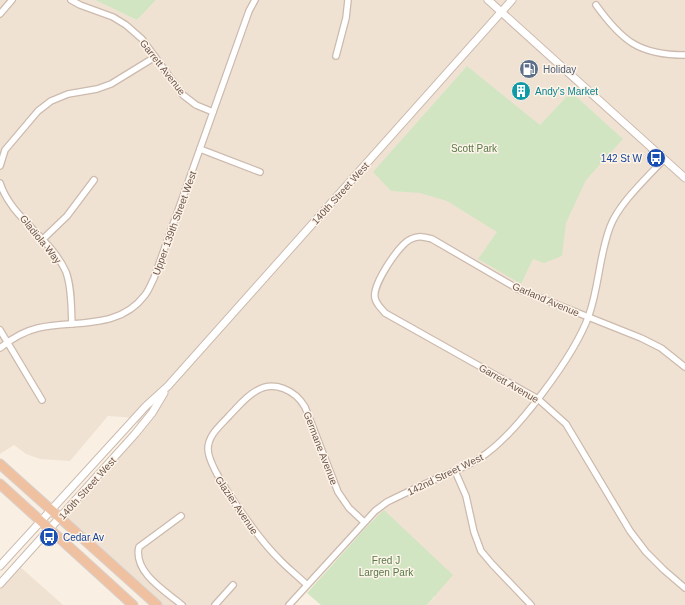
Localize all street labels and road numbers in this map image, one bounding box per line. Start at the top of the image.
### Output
street label: Garrett Avenue [138,37,188,97]
street label: 140th Street West [310,160,371,227]
street label: Upper 139th Street West [151,169,199,277]
street label: Gladiola Way [18,213,63,266]
street label: Garland Avenue [511,280,581,319]
street label: Garrett Avenue [477,362,541,405]
street label: Germane Avenue [301,410,340,487]
street label: 142nd Street West [406,451,485,498]
street label: 140th Street West [57,455,118,522]
street label: Glazier Avenue [213,474,260,537]

